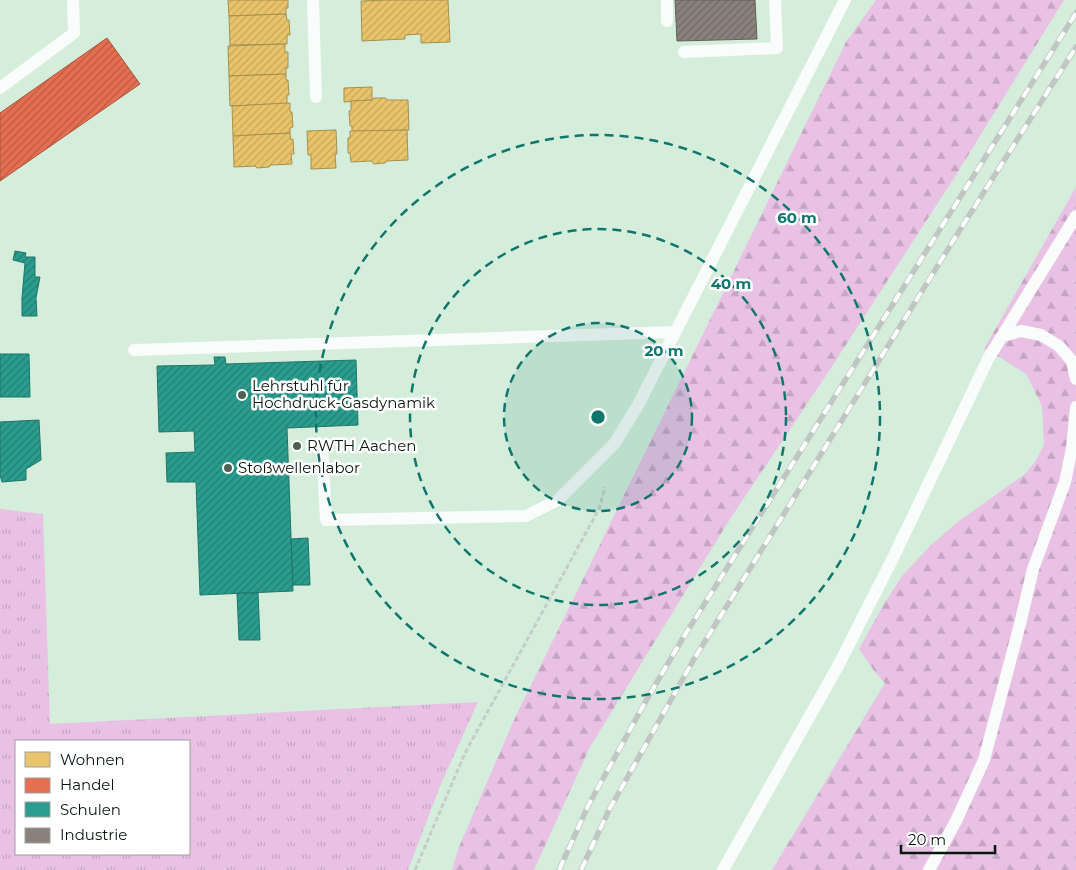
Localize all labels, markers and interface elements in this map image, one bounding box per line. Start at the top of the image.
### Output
text: 60 m [777,208,817,227]
text: 40 m [711,274,751,293]
text: 20 m [644,341,684,360]
place label: Lehrstuhl für Hochdruck-Gasdynamik [252,376,435,412]
marker: Lehrstuhl für Hochdruck-Gasdynamik [236,389,248,401]
centre of rings [589,408,607,426]
place label: RWTH Aachen [307,436,416,455]
marker: RWTH Aachen [291,440,303,452]
place label: Stoßwellenlabor [238,458,360,477]
marker: Stoßwellenlabor [222,462,234,474]
legend [15,740,190,855]
text: Wohnen [60,750,125,769]
text: Handel [60,775,114,794]
text: Schulen [60,800,121,819]
scale bar [901,822,995,854]
text: Industrie [60,825,127,844]
text: 20 m [908,830,946,849]

